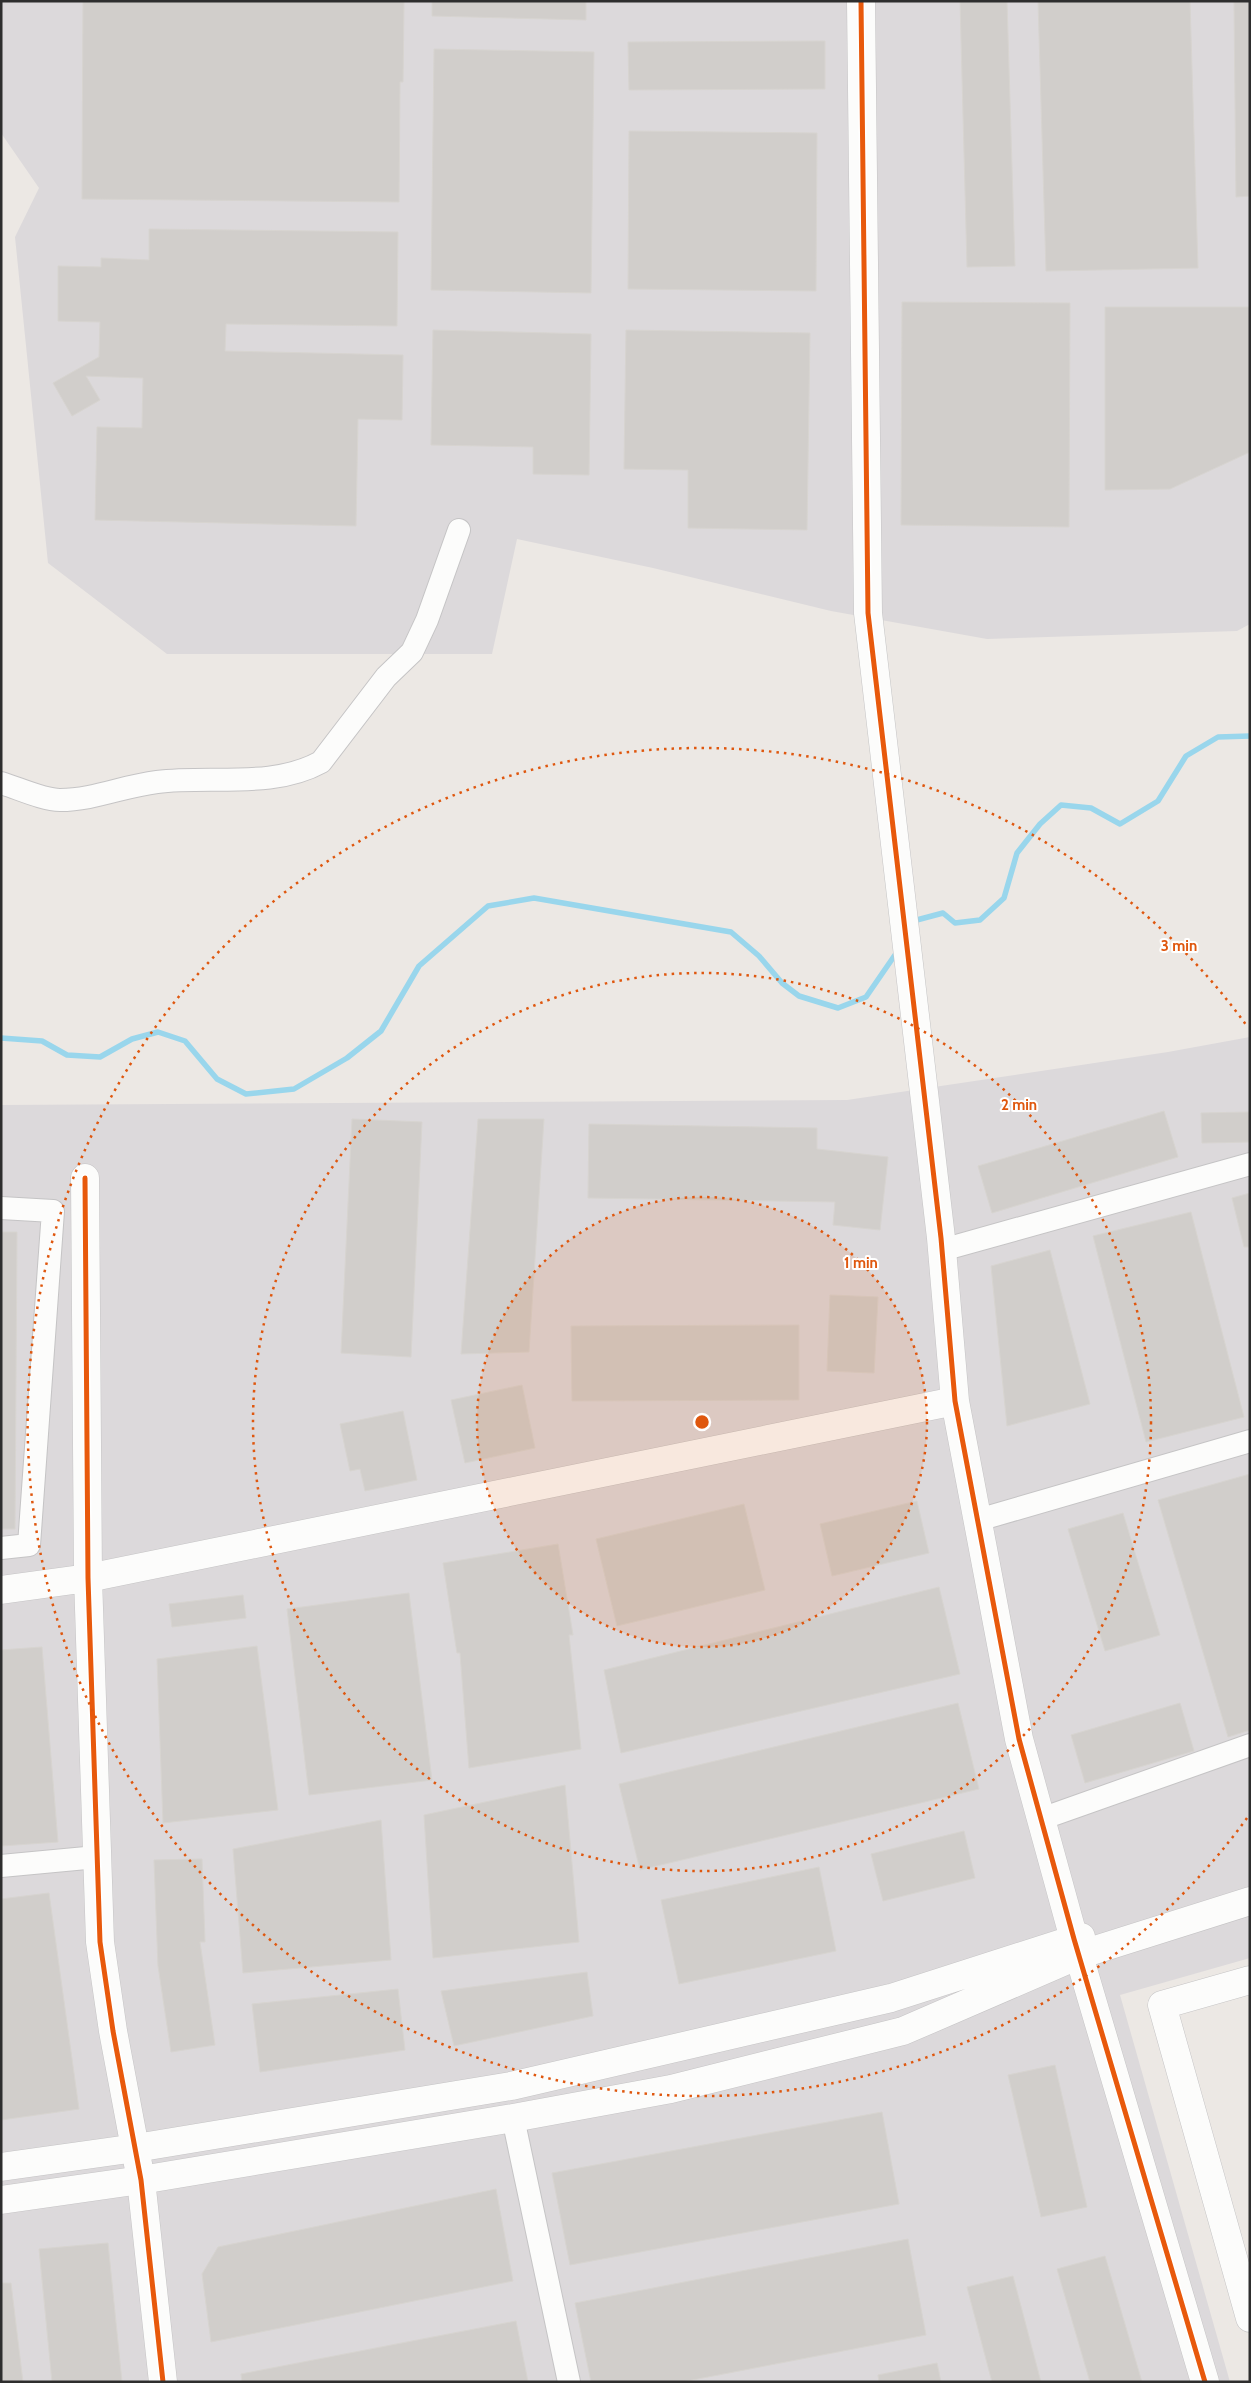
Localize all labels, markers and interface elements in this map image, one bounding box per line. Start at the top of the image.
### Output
text: 3 min [1161,937,1197,955]
text: 2 min [1001,1096,1037,1114]
text: 1 min [844,1254,878,1272]
centre of rings [693,1413,711,1431]

